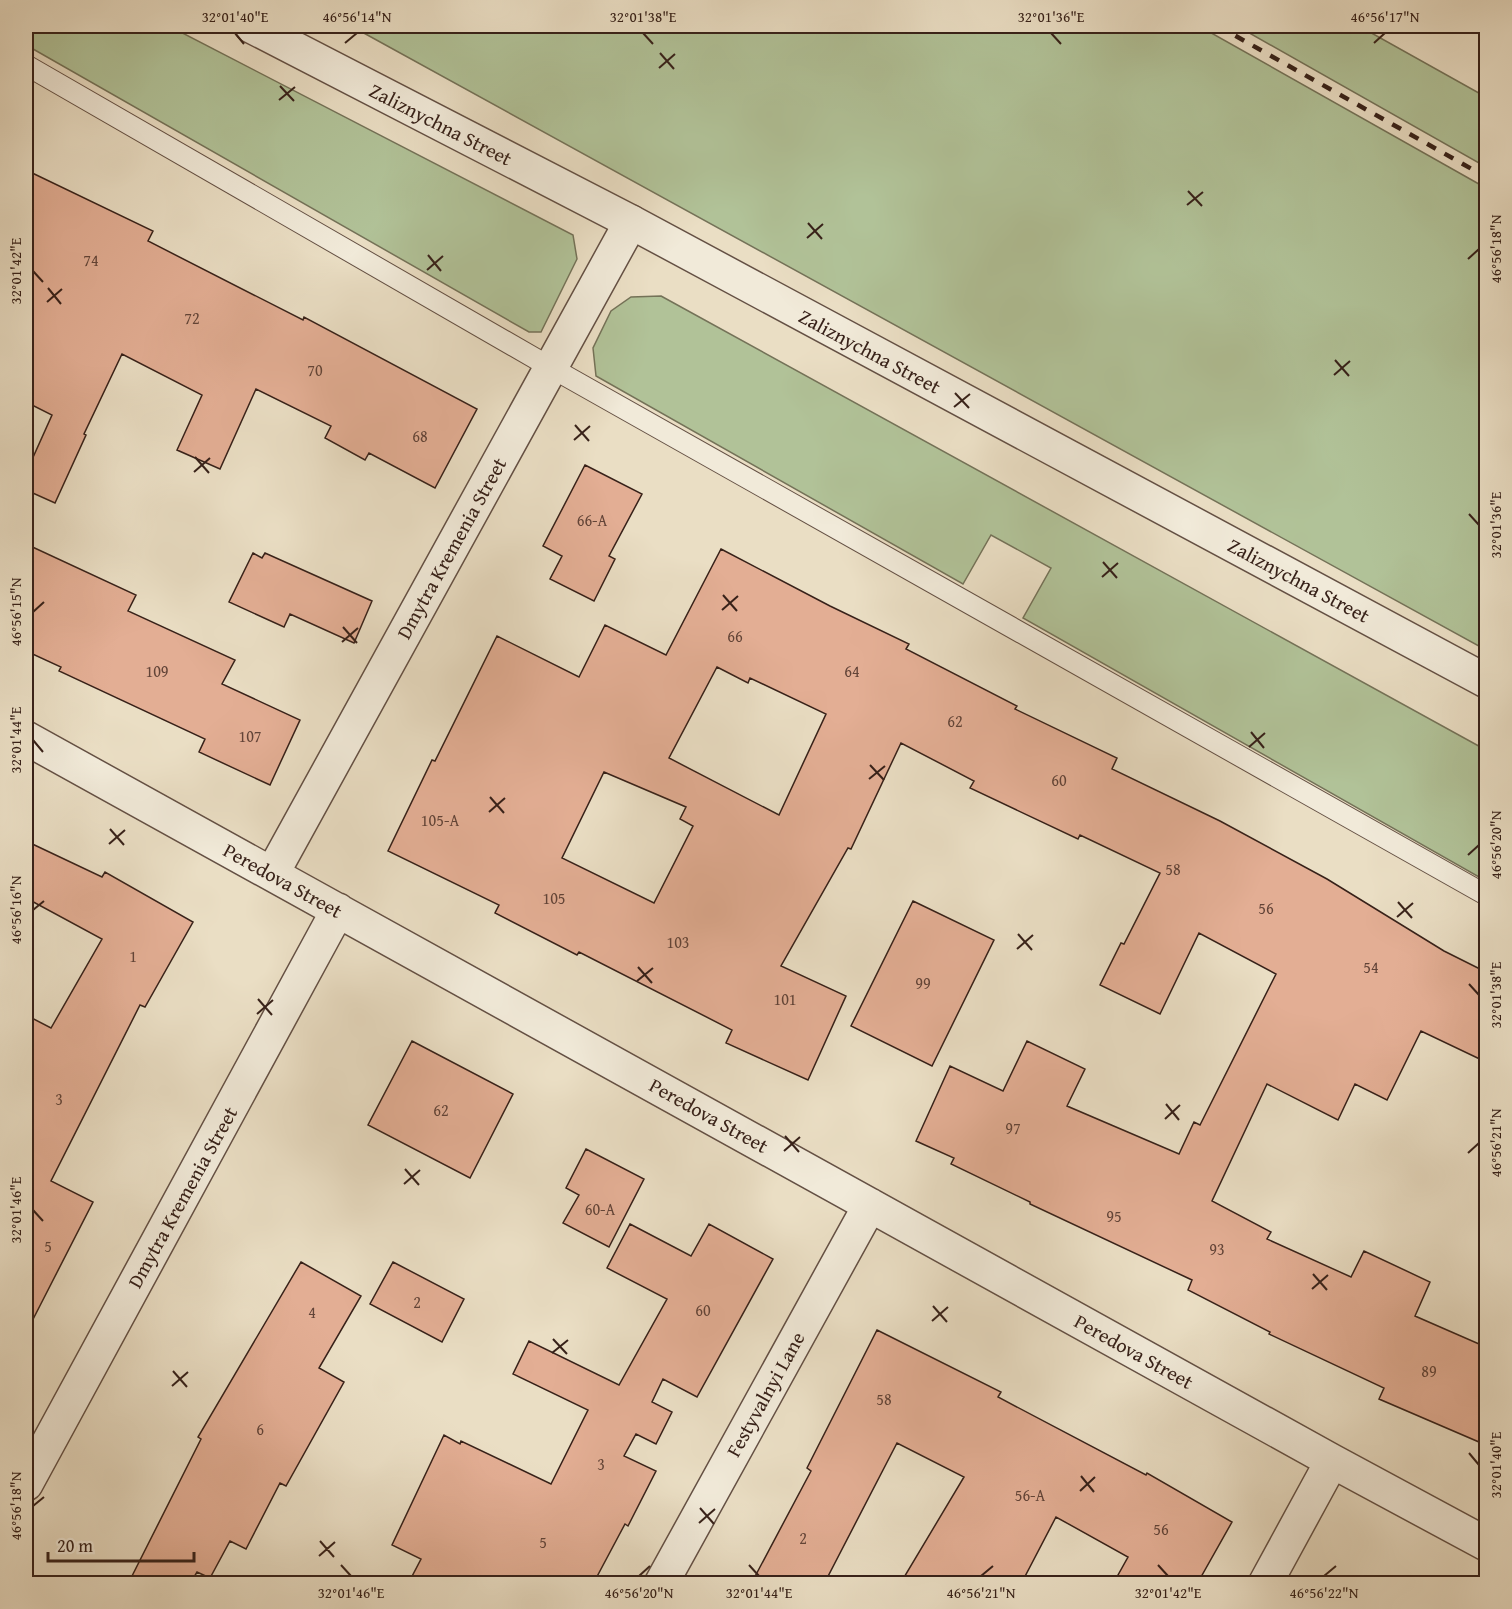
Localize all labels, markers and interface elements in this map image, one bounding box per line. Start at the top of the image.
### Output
text: 32°01'40"E [202,6,269,27]
text: 46°56'14"N [323,6,392,27]
text: 32°01'38"E [610,6,677,27]
text: 32°01'36"E [1018,6,1085,27]
text: 46°56'17"N [1351,6,1420,27]
street label: Zaliznychna Street [365,76,517,172]
text: 46°56'18"N [1485,214,1506,283]
text: 32°01'42"E [5,237,26,304]
house number: 74 [83,248,99,272]
street label: Zaliznychna Street [794,301,946,401]
house number: 72 [184,306,200,330]
house number: 70 [307,358,323,382]
house number: 68 [412,424,428,448]
street label: Dmytra Kremenia Street [389,452,513,644]
text: 32°01'36"E [1485,491,1506,558]
house number: 66-А [577,508,608,532]
street label: Zaliznychna Street [1223,530,1375,630]
text: 46°56'15"N [5,577,26,646]
house number: 66 [727,624,743,648]
house number: 109 [145,659,169,683]
house number: 64 [844,659,860,683]
text: 32°01'44"E [5,706,26,773]
house number: 62 [947,709,963,733]
house number: 107 [238,724,262,748]
house number: 60 [1051,768,1067,792]
house number: 105-А [421,808,459,832]
text: 46°56'20"N [1485,810,1506,879]
street label: Peredova Street [218,835,348,925]
house number: 58 [1165,857,1181,881]
text: 46°56'16"N [5,875,26,944]
house number: 105 [542,886,566,910]
house number: 56 [1258,896,1274,920]
house number: 103 [666,930,690,954]
house number: 1 [129,944,137,968]
house number: 54 [1363,955,1379,979]
text: 32°01'38"E [1485,961,1506,1028]
house number: 99 [915,971,931,995]
house number: 101 [773,987,797,1011]
street label: Peredova Street [644,1070,774,1160]
house number: 3 [55,1087,63,1111]
house number: 62 [433,1098,449,1122]
street label: Dmytra Kremenia Street [120,1101,244,1293]
text: 46°56'21"N [1485,1108,1506,1177]
house number: 97 [1005,1116,1021,1140]
text: 32°01'46"E [5,1176,26,1243]
house number: 60-А [585,1197,616,1221]
house number: 95 [1106,1204,1122,1228]
house number: 5 [44,1234,52,1258]
house number: 93 [1209,1237,1225,1261]
house number: 2 [413,1290,421,1314]
house number: 60 [695,1298,711,1322]
house number: 4 [308,1300,316,1324]
street label: Peredova Street [1069,1306,1199,1396]
street label: Festyvalnyi Lane [719,1326,811,1462]
house number: 89 [1421,1359,1437,1383]
house number: 58 [876,1387,892,1411]
house number: 6 [256,1417,264,1441]
text: 32°01'40"E [1485,1431,1506,1498]
house number: 3 [597,1452,605,1476]
text: 46°56'18"N [5,1471,26,1540]
house number: 56-А [1015,1483,1046,1507]
house number: 56 [1153,1517,1169,1541]
scale bar [48,1525,194,1563]
house number: 2 [799,1526,807,1550]
house number: 5 [539,1530,547,1554]
text: 20 m [57,1532,93,1559]
text: 32°01'46"E [318,1582,385,1603]
text: 46°56'20"N [605,1582,674,1603]
text: 32°01'44"E [726,1582,793,1603]
text: 46°56'21"N [947,1582,1016,1603]
text: 32°01'42"E [1135,1582,1202,1603]
text: 46°56'22"N [1290,1582,1359,1603]

